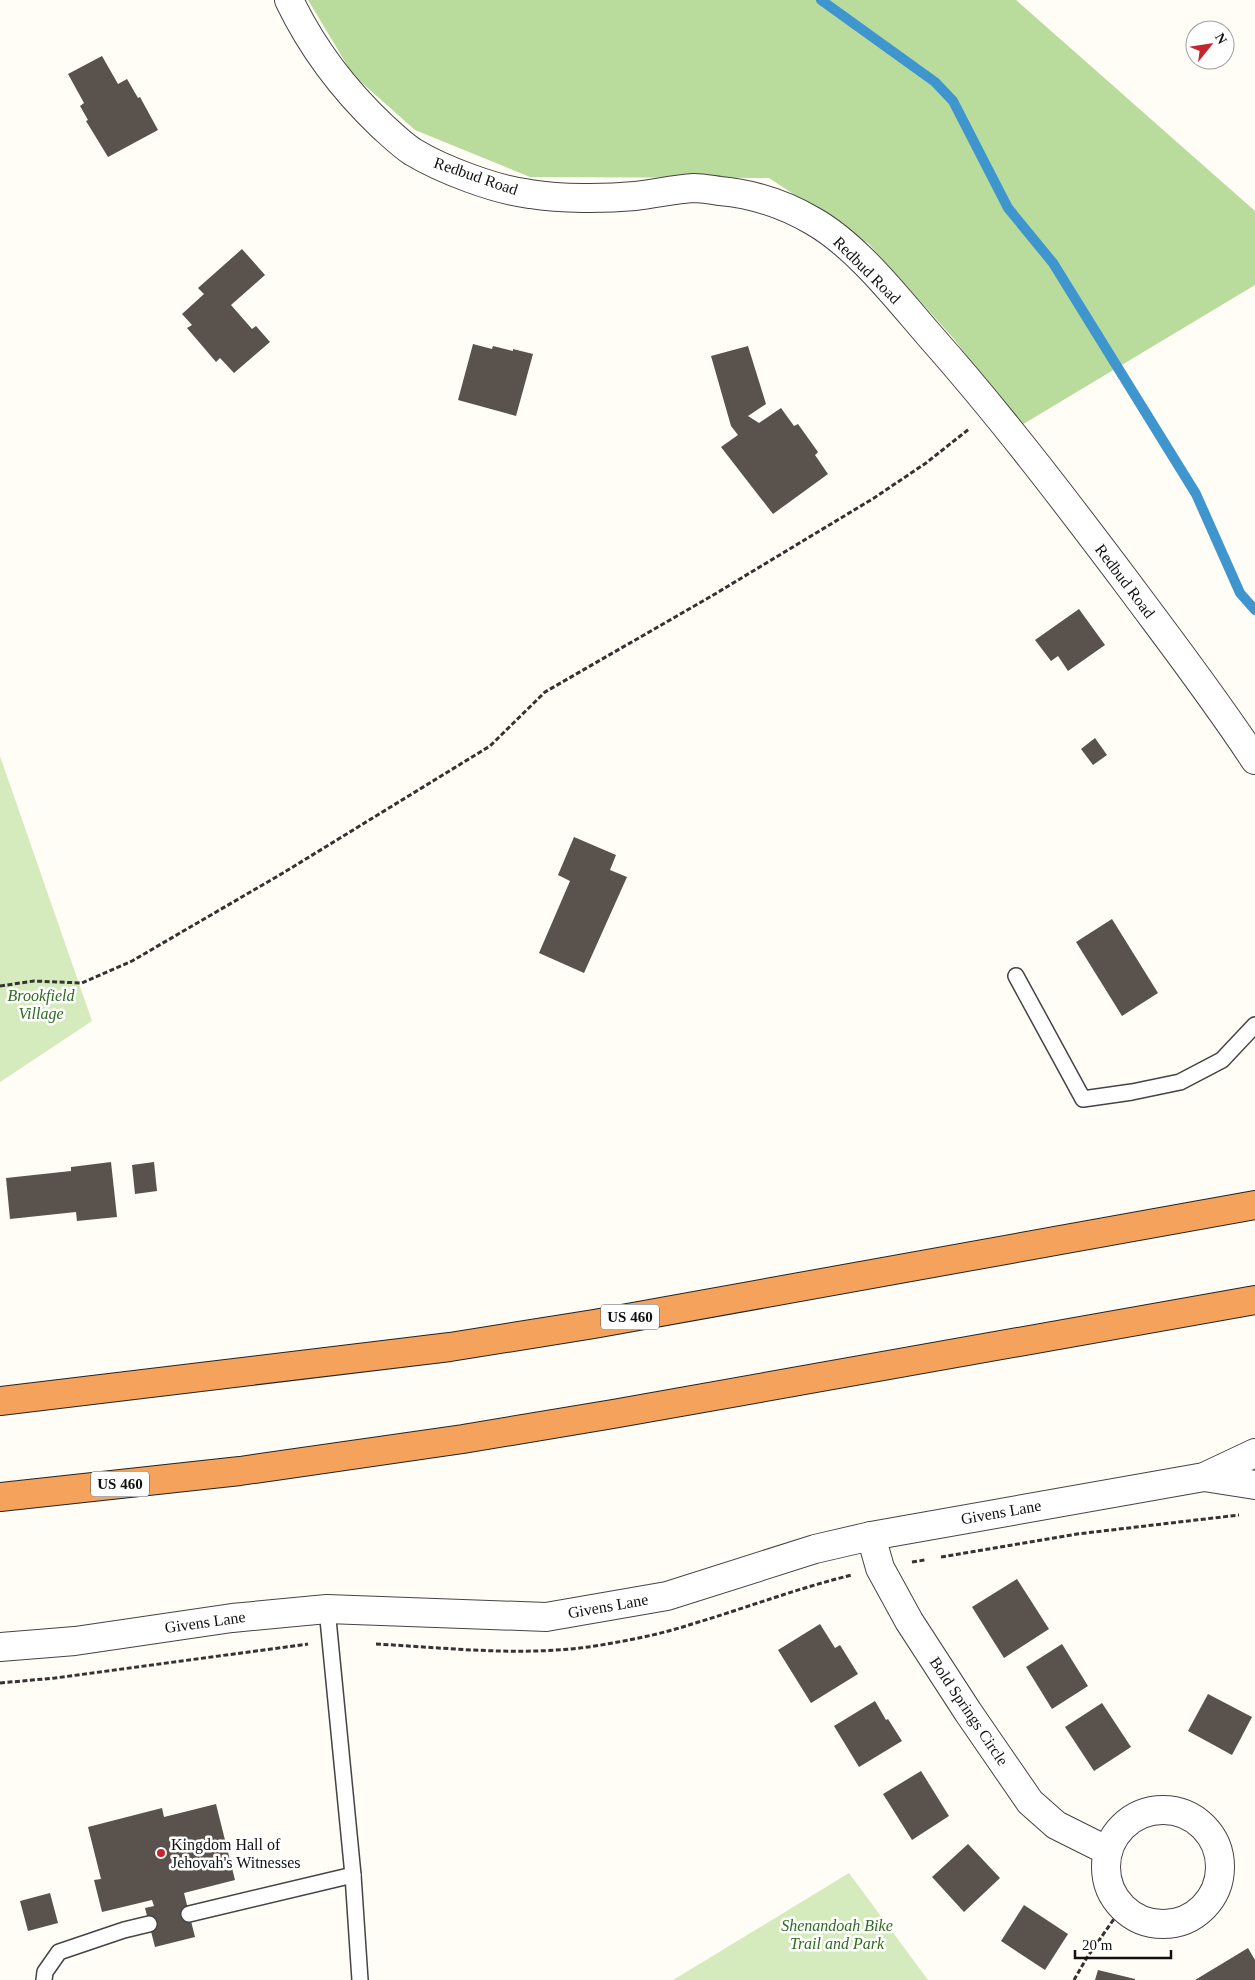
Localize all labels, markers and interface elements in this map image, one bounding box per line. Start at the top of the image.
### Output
north arrow [1185,20,1235,70]
text: N [1212,31,1230,47]
street label: Redbud Road [432,154,520,198]
street label: Redbud Road [830,233,904,307]
street label: Redbud Road [1092,541,1158,621]
park label: Brookfield Village [8,987,75,1023]
road number: US 460 [601,1304,659,1330]
road number: US 460 [91,1472,149,1496]
street label: Givens Lane [959,1497,1043,1527]
street label: Givens Lane [566,1591,650,1621]
street label: Givens Lane [164,1608,246,1636]
street label: Bold Springs Circle [926,1654,1012,1769]
place label: Kingdom Hall of Jehovah's Witnesses [171,1836,300,1871]
marker: Kingdom Hall of Jehovah's Witnesses [155,1847,167,1859]
park label: Shenandoah Bike Trail and Park [781,1917,893,1952]
scale bar [1075,1928,1171,1960]
text: 20 m [1082,1937,1113,1953]

